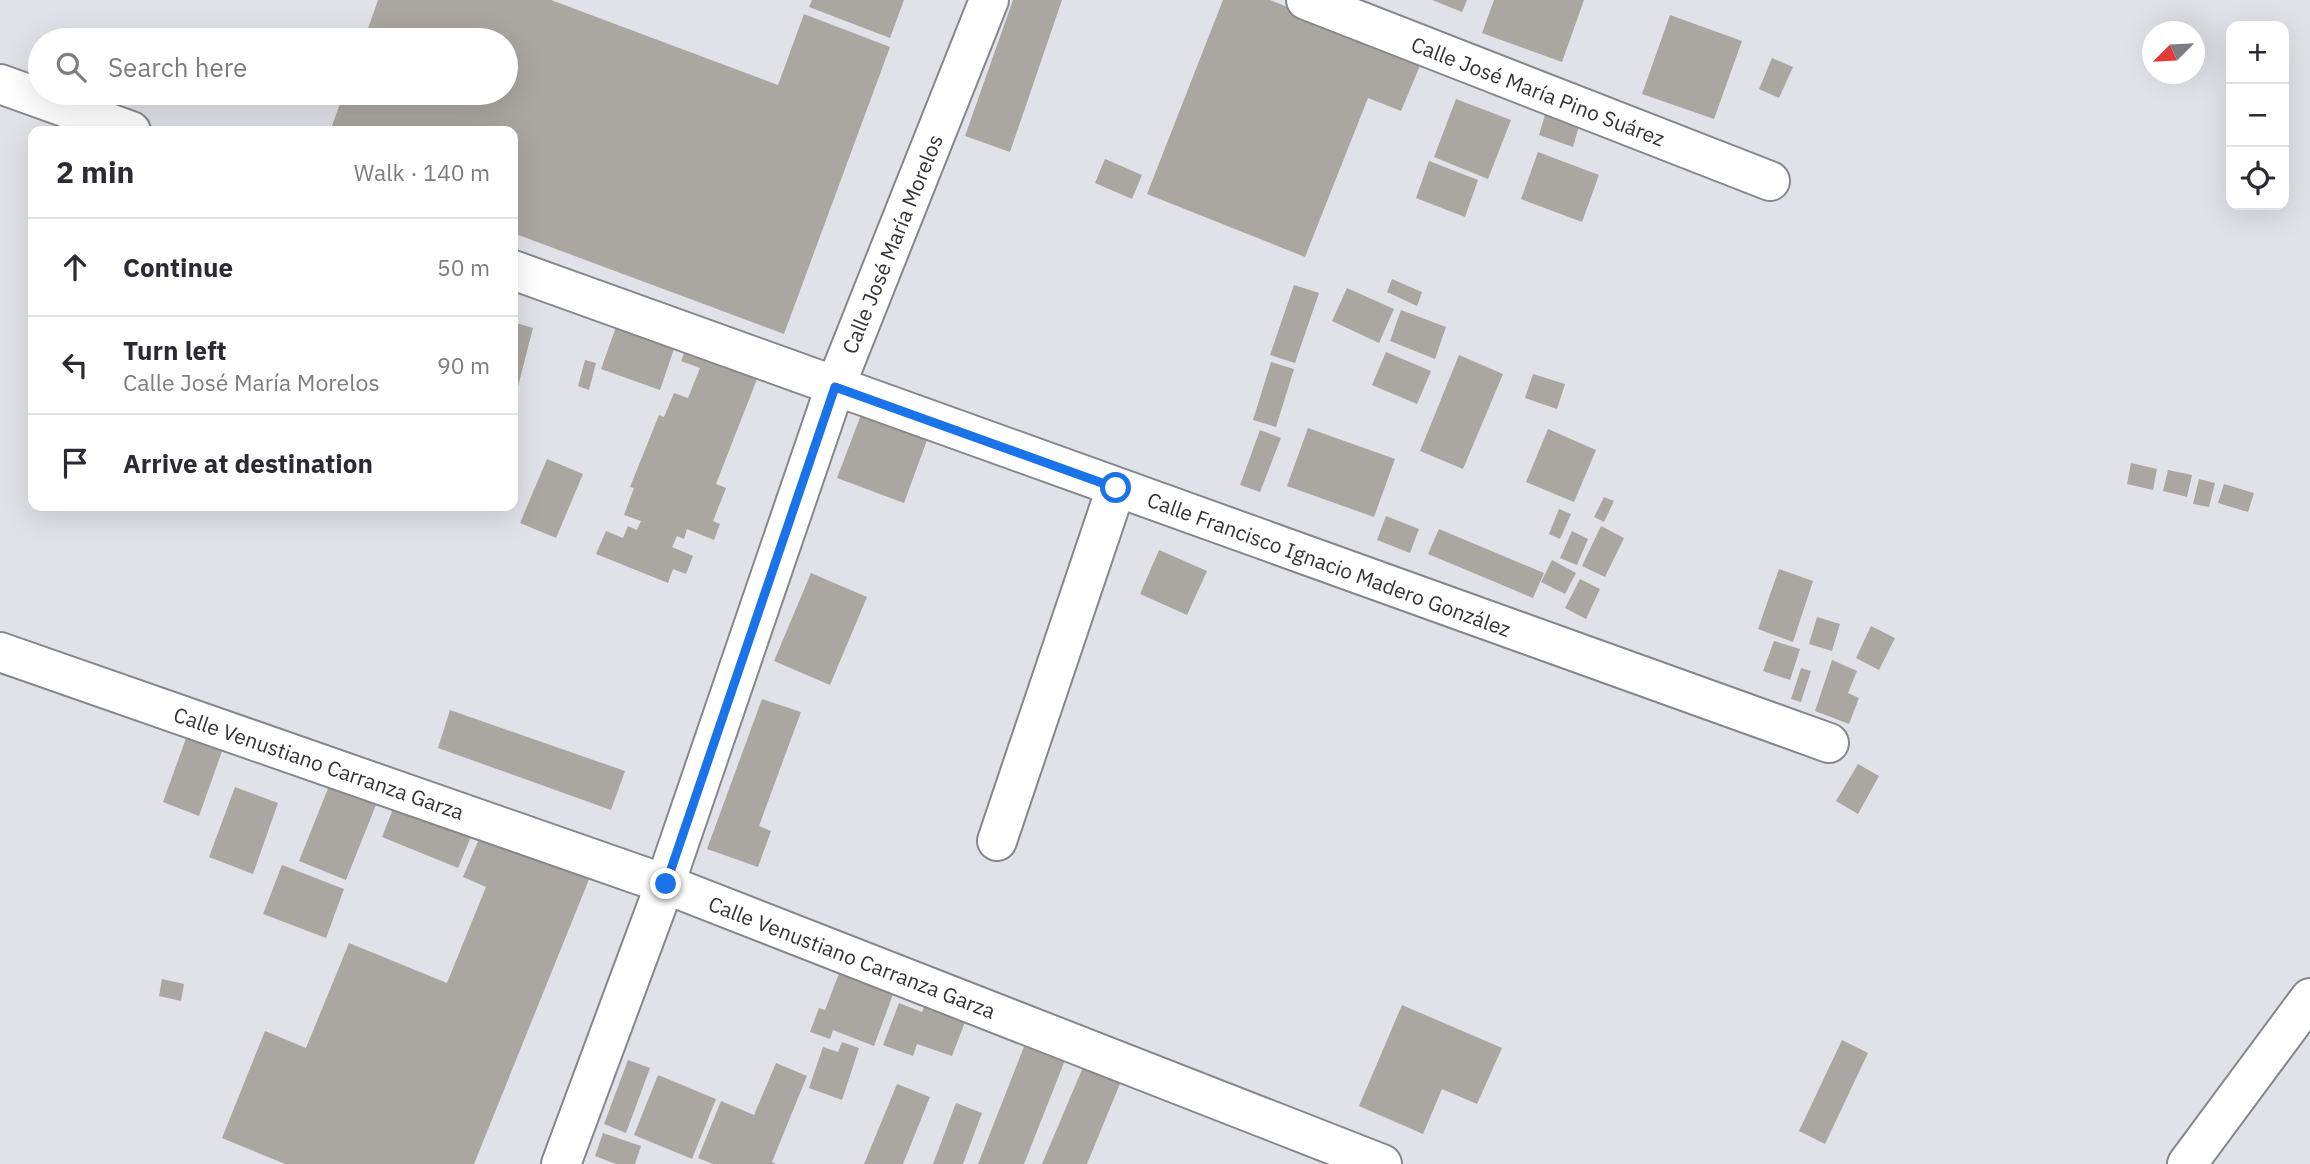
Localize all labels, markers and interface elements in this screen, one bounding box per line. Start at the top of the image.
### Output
north arrow [2142,21,2205,84]
map controls [2226,21,2289,210]
button: + [2226,21,2289,84]
search box [28,28,518,105]
street label: Calle José María Pino Suárez [1407,30,1669,152]
icon: search [52,48,90,86]
text: Search here [108,50,247,84]
button: − [2226,84,2289,147]
street label: Calle José María Morelos [835,130,949,358]
button: locate [2226,147,2289,210]
text: 2 min [56,152,134,191]
text: Walk · 140 m [354,157,490,187]
icon: ahead [56,248,94,286]
text: Continue [123,250,233,284]
text: 50 m [437,252,490,282]
text: Turn left [123,333,226,367]
icon: left [56,346,94,384]
text: 90 m [437,350,490,380]
text: Calle José María Morelos [123,367,380,397]
icon: arrive [56,444,94,482]
text: Arrive at destination [123,446,373,480]
route start [1100,472,1131,503]
street label: Calle Francisco Ignacio Madero González [1143,485,1515,643]
street label: Calle Venustiano Carranza Garza [170,700,468,826]
route end [650,868,681,899]
street label: Calle Venustiano Carranza Garza [704,889,1000,1025]

